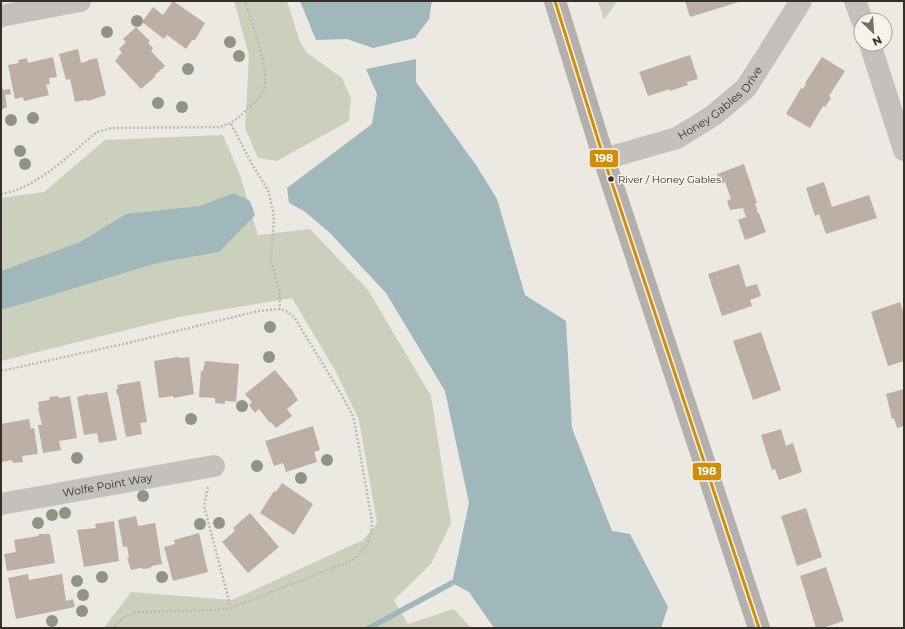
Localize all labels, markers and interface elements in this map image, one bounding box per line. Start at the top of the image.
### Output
north arrow [853,12,893,52]
text: N [870,33,884,49]
street label: Honey Gables Drive [675,63,765,143]
line badge: 198 [589,149,619,168]
text: 198 [595,151,613,165]
place label: River / Honey Gables [618,173,721,186]
marker: River / Honey Gables [606,174,616,184]
line badge: 198 [692,462,722,481]
text: 198 [698,464,716,478]
street label: Wolfe Point Way [61,470,153,500]

